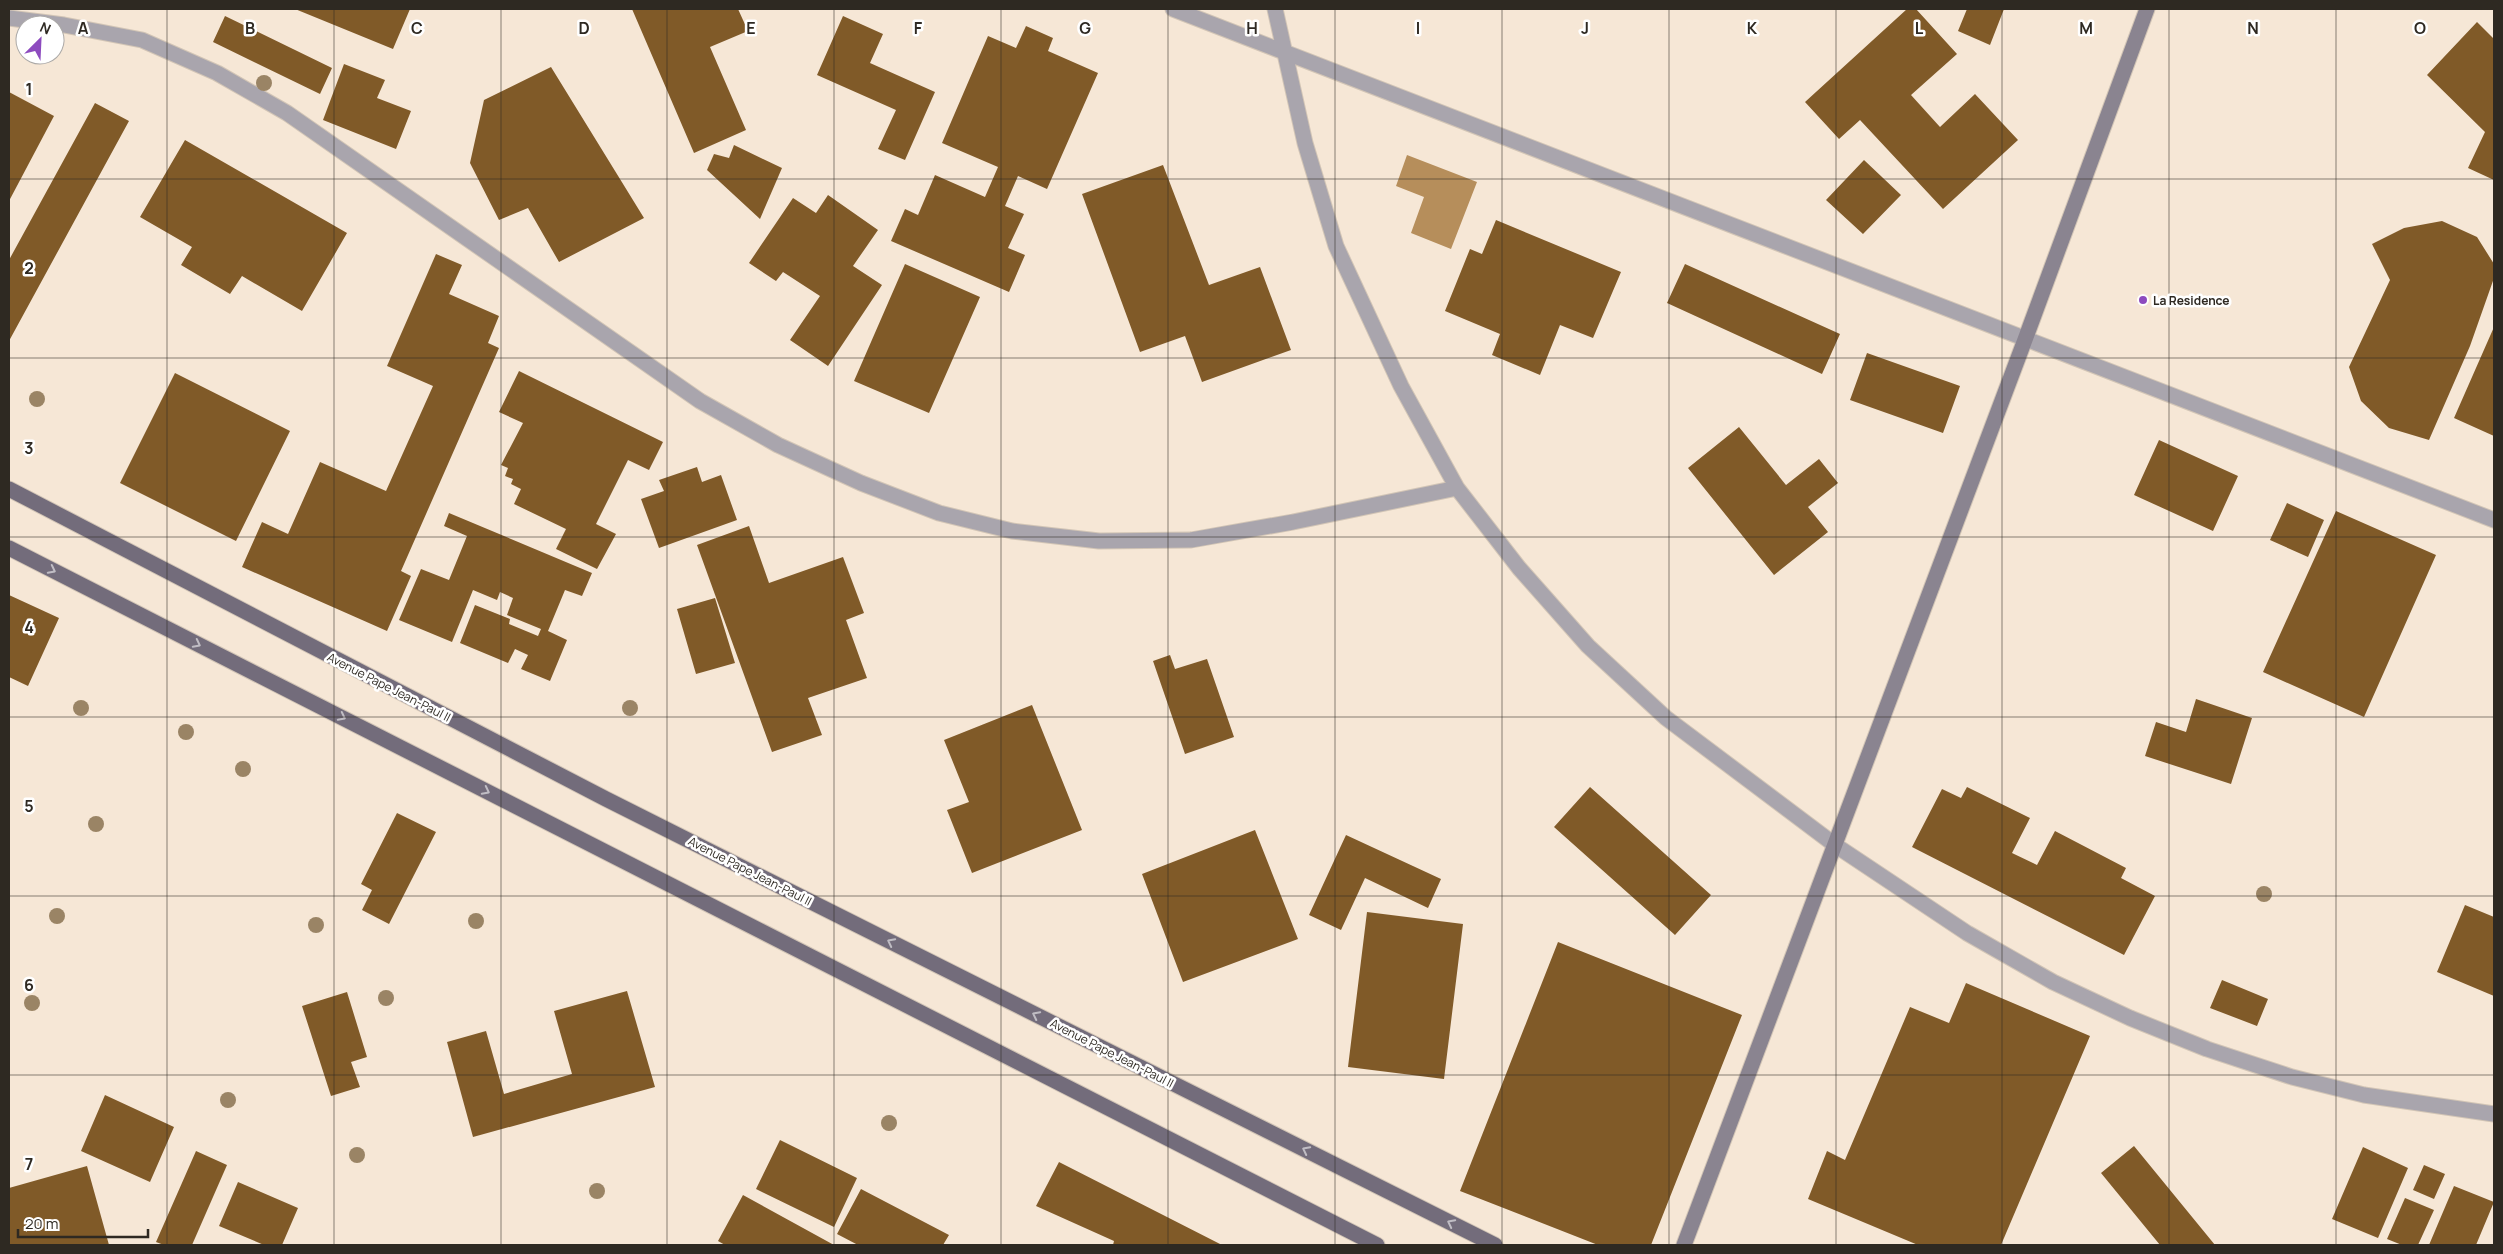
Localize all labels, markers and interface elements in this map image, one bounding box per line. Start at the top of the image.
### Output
north arrow [15,15,65,65]
text: N [37,17,54,38]
text: A [78,17,89,39]
text: B [245,17,255,39]
text: C [411,17,423,39]
text: D [578,17,590,39]
text: E [746,17,756,39]
text: F [914,17,923,39]
text: G [1079,17,1091,39]
text: H [1246,17,1258,39]
text: I [1416,17,1420,39]
text: J [1581,17,1589,39]
text: K [1747,17,1758,39]
text: L [1915,17,1924,39]
text: M [2079,17,2093,39]
text: N [2247,17,2259,39]
text: O [2414,17,2426,39]
text: 1 [25,78,33,100]
text: 2 [24,257,34,279]
place label: La Residence [2153,292,2230,309]
marker: La Residence [2137,294,2149,306]
text: 3 [24,437,34,459]
one-way arrow [47,564,56,574]
text: 4 [24,616,34,638]
one-way arrow [192,638,201,648]
street label: Avenue Pape Jean-Paul II [324,648,454,726]
one-way arrow [337,711,346,721]
one-way arrow [481,785,490,795]
text: 5 [24,795,34,817]
street label: Avenue Pape Jean-Paul II [685,832,815,910]
one-way arrow [887,938,896,948]
text: 6 [24,974,34,996]
one-way arrow [1032,1011,1041,1021]
street label: Avenue Pape Jean-Paul II [1047,1014,1177,1092]
one-way arrow [1302,1146,1311,1157]
text: 7 [25,1153,33,1175]
scale bar [18,1206,148,1238]
text: 20 m [25,1213,58,1234]
one-way arrow [1448,1219,1457,1229]

